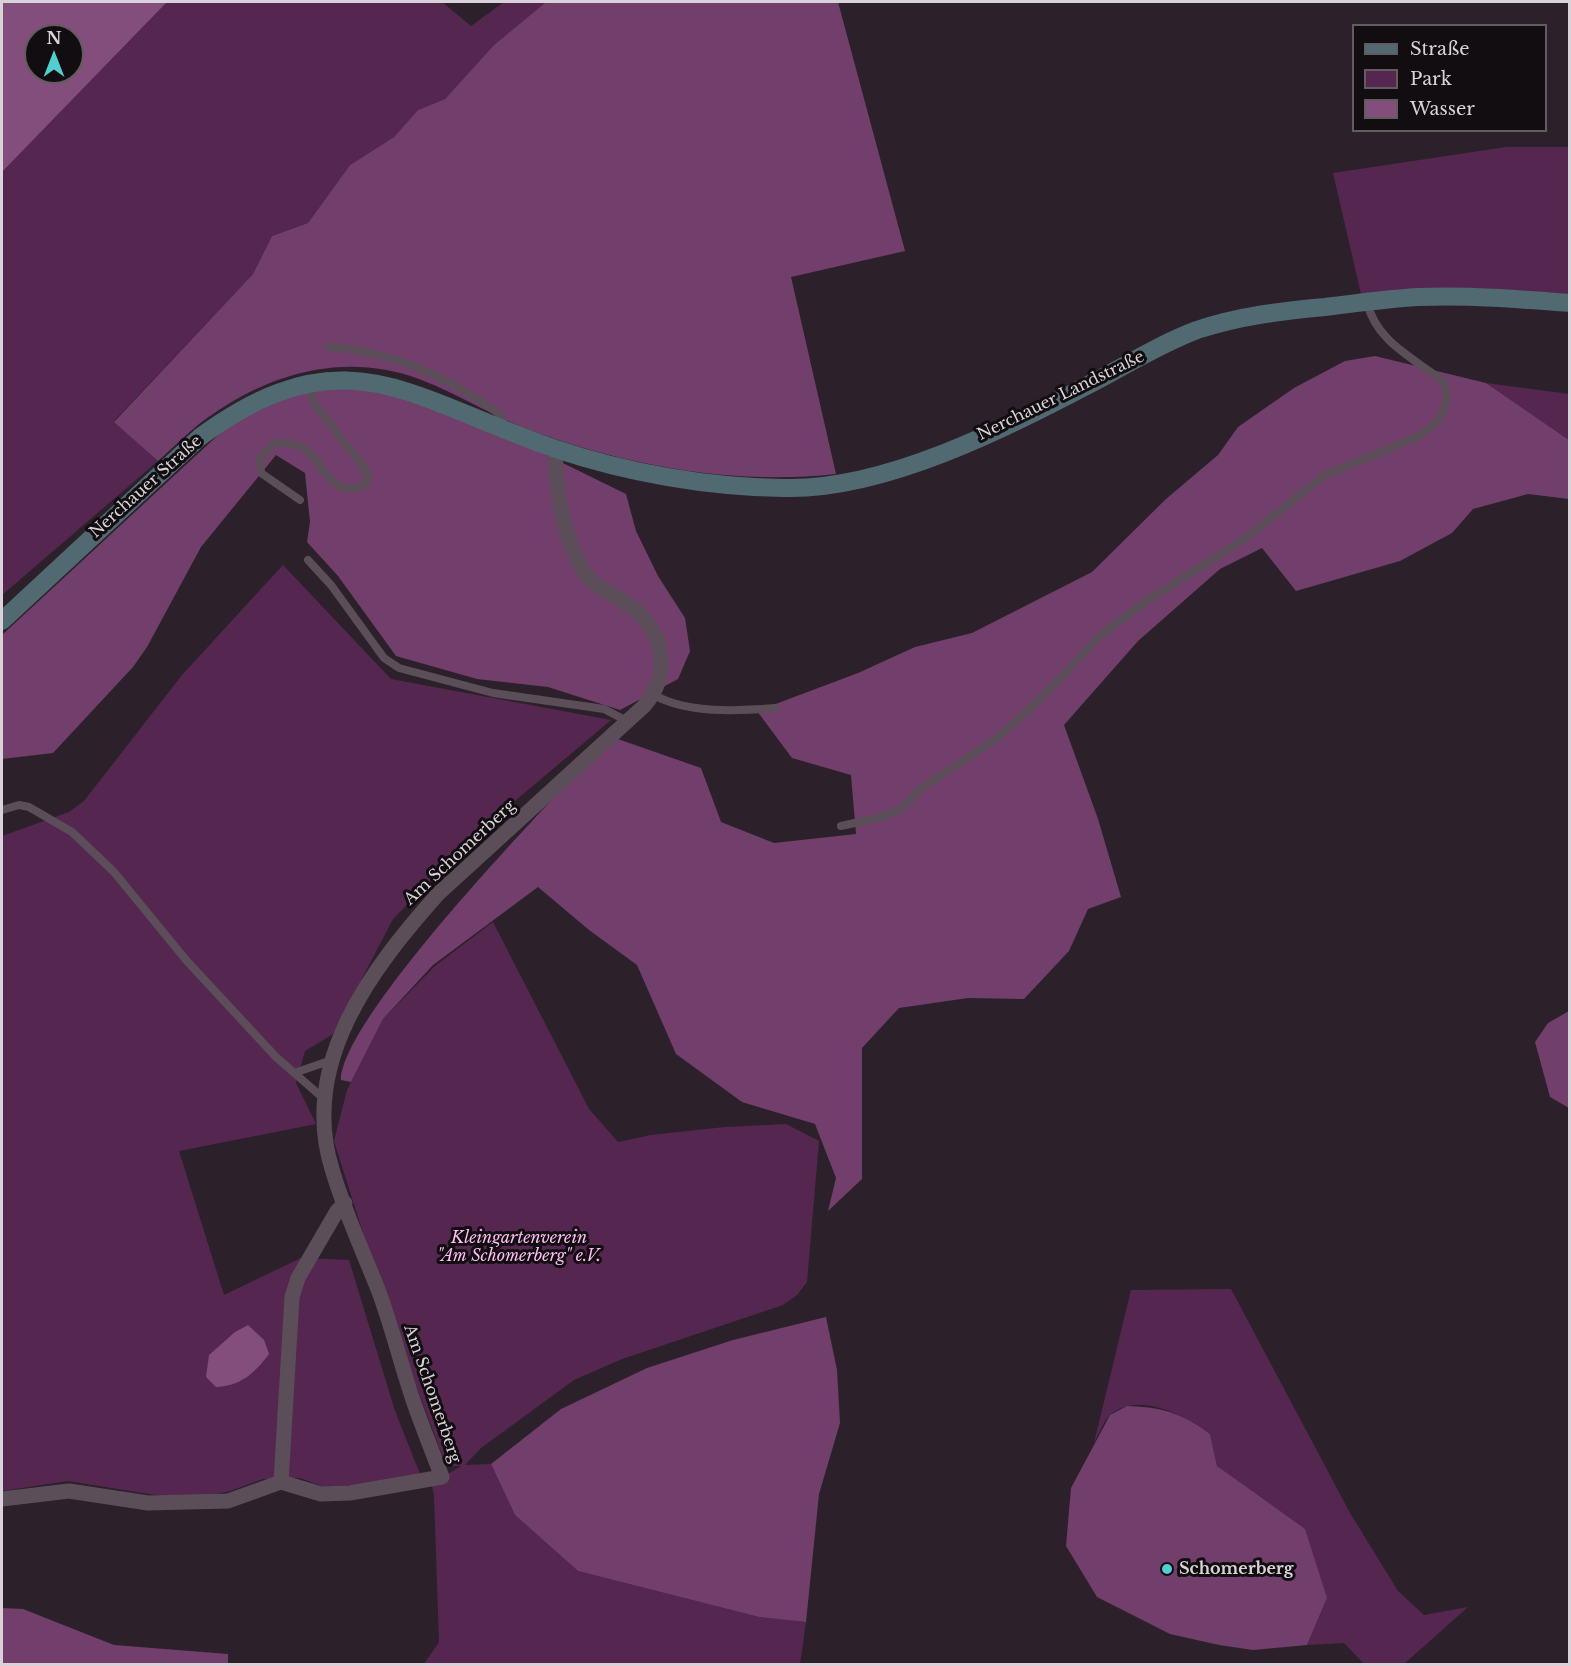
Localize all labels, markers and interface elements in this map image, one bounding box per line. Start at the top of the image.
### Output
north arrow [24,24,84,84]
legend [1352,24,1547,132]
text: N [46,28,62,48]
text: Straße [1410,38,1470,60]
text: Park [1410,68,1452,90]
text: Wasser [1410,98,1475,120]
street label: Nerchauer Landstraße [974,347,1148,445]
street label: Nerchauer Straße [86,432,206,542]
street label: Am Schomerberg [400,796,520,910]
park label: Kleingartenverein "Am Schomerberg" e.V. [437,1228,601,1266]
street label: Am Schomerberg [399,1322,465,1466]
place label: Schomerberg [1179,1559,1294,1579]
marker: Schomerberg [1160,1562,1174,1576]

